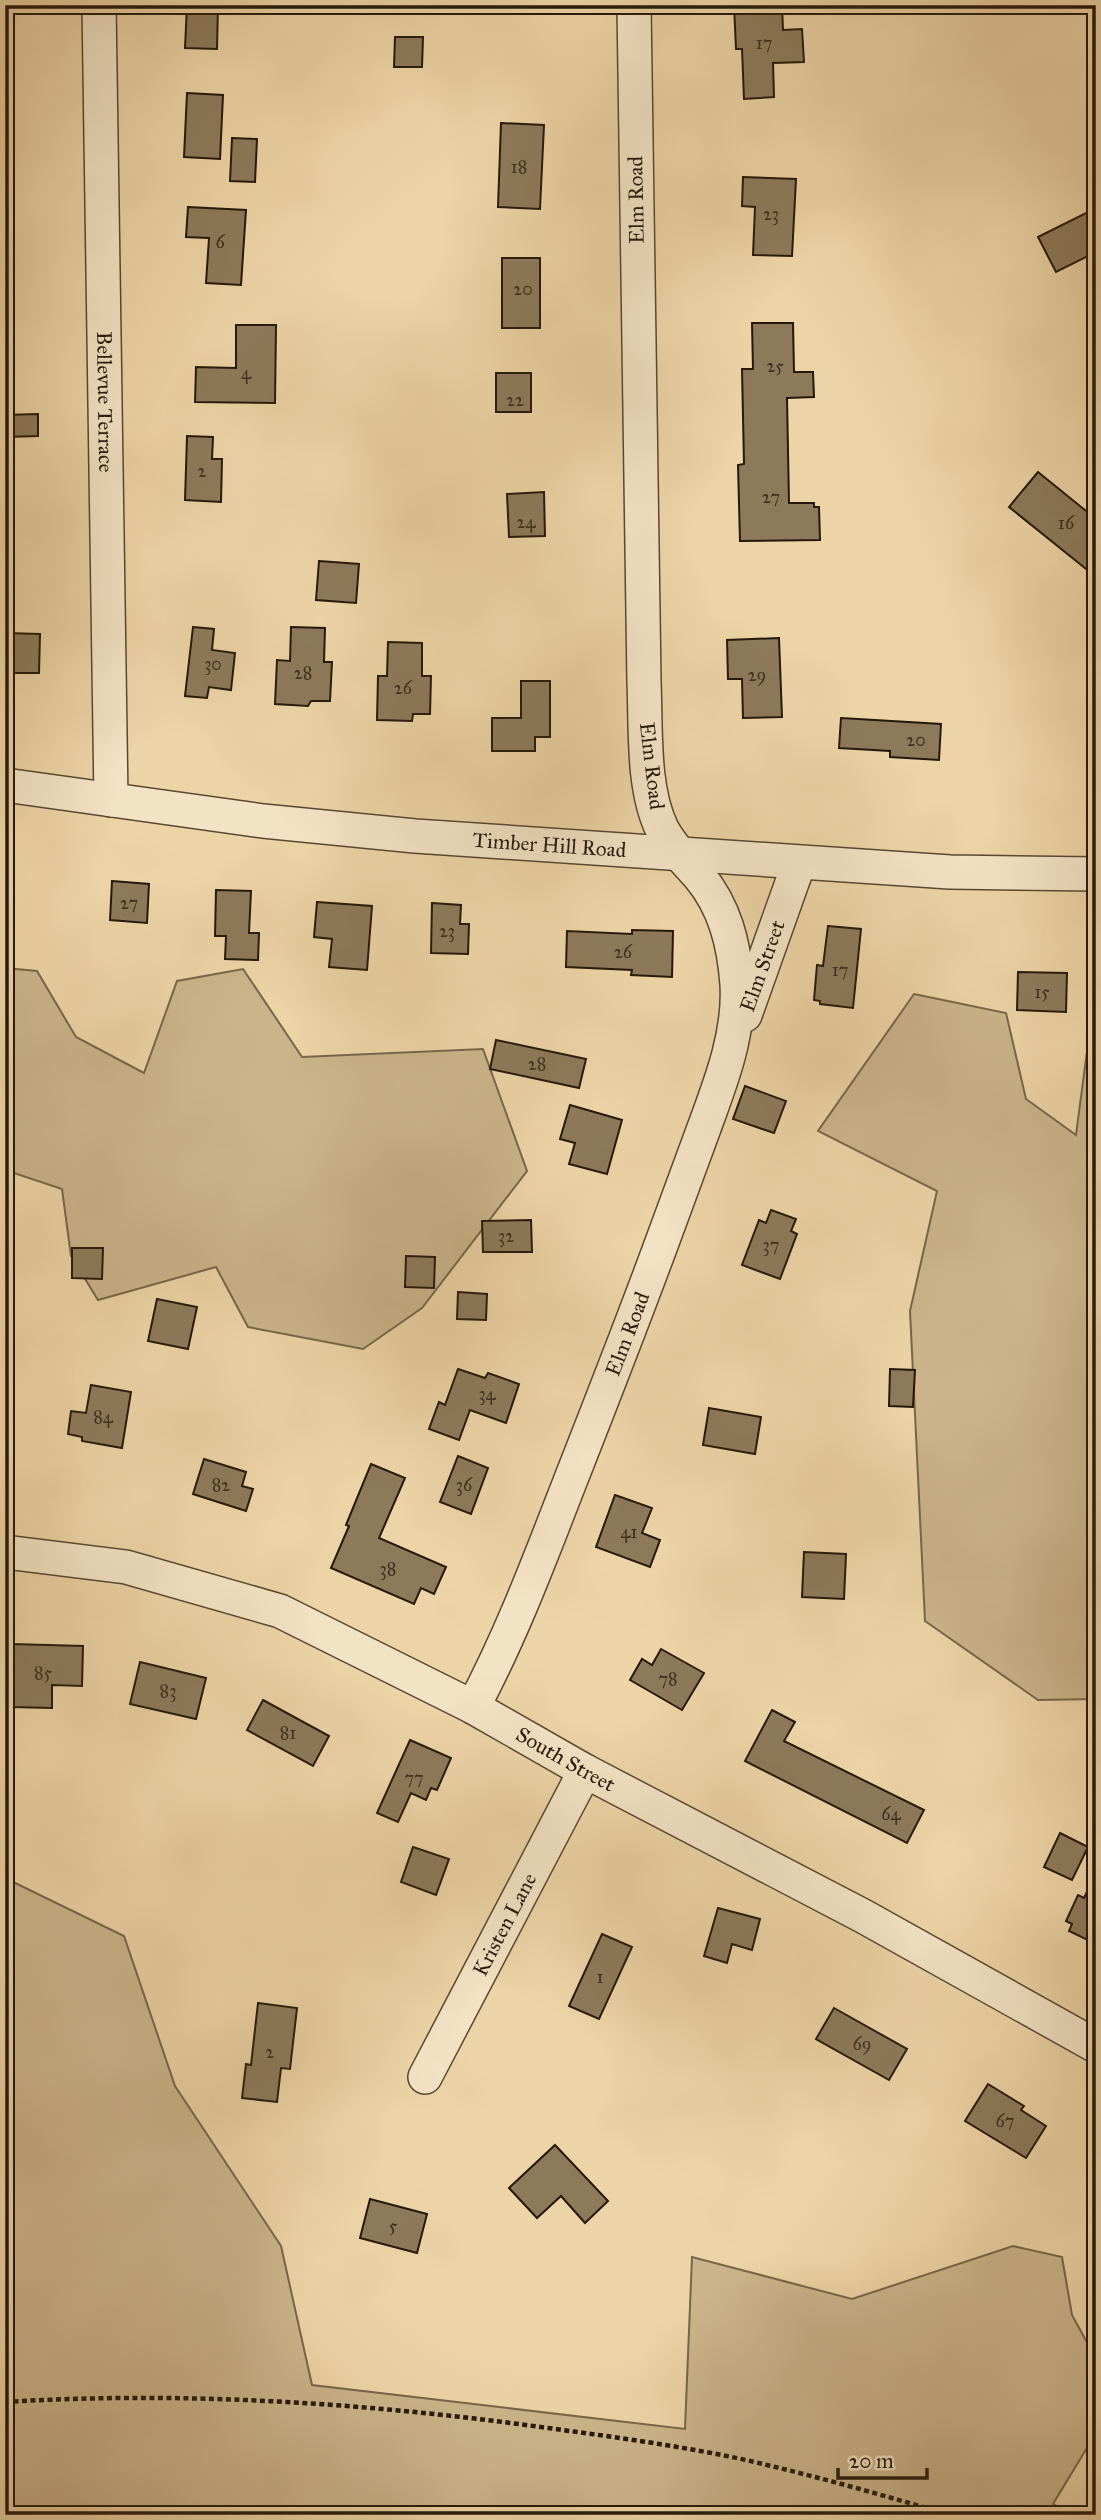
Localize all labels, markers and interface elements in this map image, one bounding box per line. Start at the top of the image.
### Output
house number: 17 [756,32,772,54]
house number: 18 [511,156,527,178]
street label: Elm Road [622,156,650,244]
house number: 23 [763,203,779,225]
house number: 6 [215,231,225,253]
house number: 20 [513,278,533,300]
street label: Bellevue Terrace [91,331,119,473]
house number: 25 [766,355,784,377]
house number: 4 [241,362,252,384]
house number: 22 [506,389,524,411]
house number: 2 [198,460,207,482]
house number: 27 [762,486,780,508]
house number: 24 [517,511,536,533]
house number: 16 [1058,512,1075,534]
house number: 30 [204,653,222,675]
house number: 28 [294,662,312,684]
house number: 29 [748,664,766,686]
house number: 26 [394,677,413,699]
street label: Elm Road [634,721,670,812]
house number: 20 [906,729,926,751]
street label: Timber Hill Road [472,827,627,863]
house number: 27 [120,892,138,914]
street label: Elm Street [734,916,791,1015]
house number: 23 [439,920,455,942]
house number: 26 [614,941,633,963]
house number: 17 [832,959,848,981]
house number: 15 [1034,981,1050,1003]
house number: 28 [528,1053,546,1075]
house number: 32 [498,1225,514,1247]
house number: 37 [763,1234,779,1256]
street label: Elm Road [600,1288,655,1380]
house number: 34 [478,1383,497,1405]
house number: 84 [93,1406,114,1428]
house number: 82 [212,1474,230,1496]
house number: 36 [456,1474,473,1496]
house number: 41 [620,1521,638,1543]
house number: 38 [380,1558,396,1580]
house number: 85 [34,1662,53,1684]
house number: 78 [658,1668,678,1690]
house number: 83 [160,1680,176,1702]
street label: South Street [511,1721,620,1798]
house number: 81 [280,1722,296,1744]
house number: 77 [404,1767,424,1789]
house number: 64 [881,1803,902,1825]
street label: Kristen Lane [467,1868,542,1981]
house number: 1 [596,1966,604,1988]
house number: 69 [853,2033,871,2055]
house number: 2 [266,2041,275,2063]
house number: 67 [996,2110,1014,2132]
house number: 5 [389,2215,398,2237]
scale bar [838,2436,928,2480]
text: 20 m [849,2448,894,2474]

